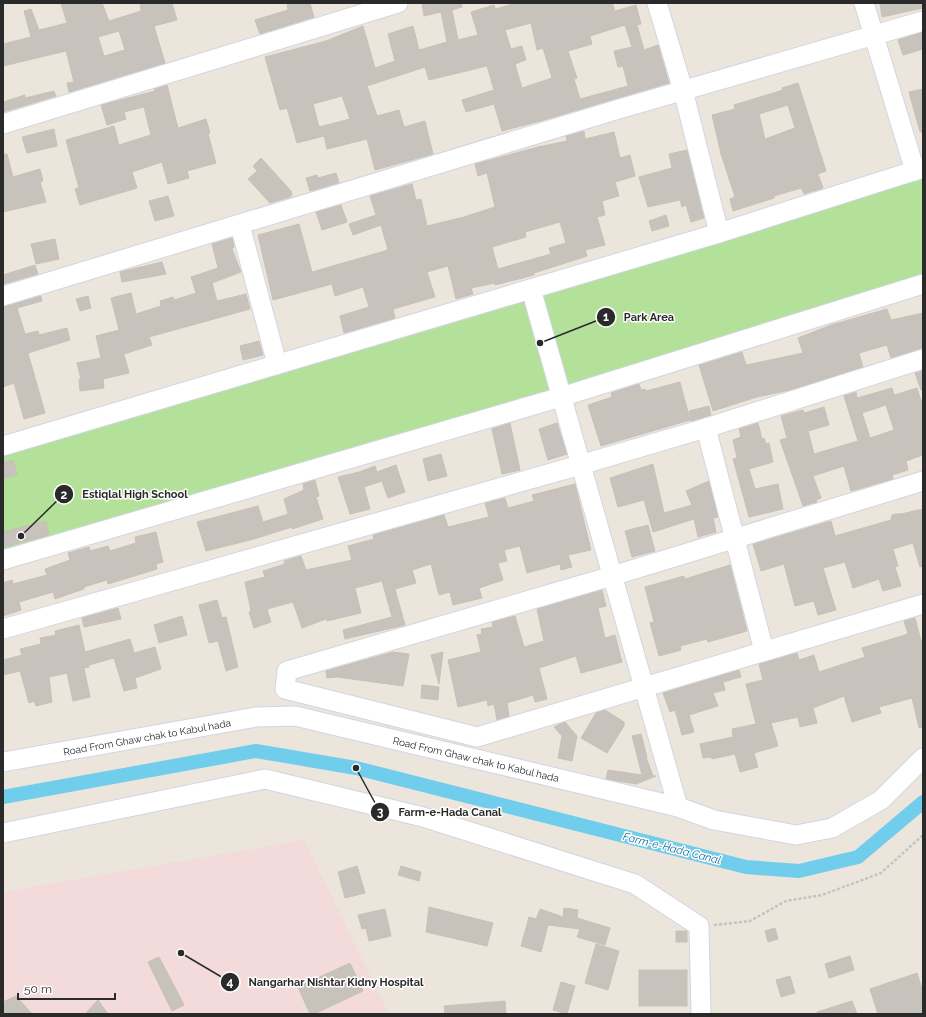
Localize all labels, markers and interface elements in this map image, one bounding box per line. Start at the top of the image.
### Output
callout: Park Area [596,306,682,329]
text: 1 [603,310,609,324]
text: Park Area [624,311,674,324]
callout: Estiqlal High School [54,483,195,506]
text: 2 [61,488,68,502]
text: Estiqlal High School [82,488,188,501]
street label: Road From Ghaw chak to Kabul hada [62,717,232,758]
street label: Road From Ghaw chak to Kabul hada [392,735,560,784]
callout: Farm-e-Hada Canal [370,800,509,823]
text: 3 [377,805,384,819]
text: Farm-e-Hada Canal [398,806,502,819]
water label: Farm-e-Hada Canal [622,830,722,867]
callout: Nangarhar Nishtar Kidny Hospital [220,970,432,993]
scale bar [18,975,115,1001]
text: 4 [227,975,234,989]
text: Nangarhar Nishtar Kidny Hospital [248,976,424,989]
text: 50 m [24,982,52,996]

